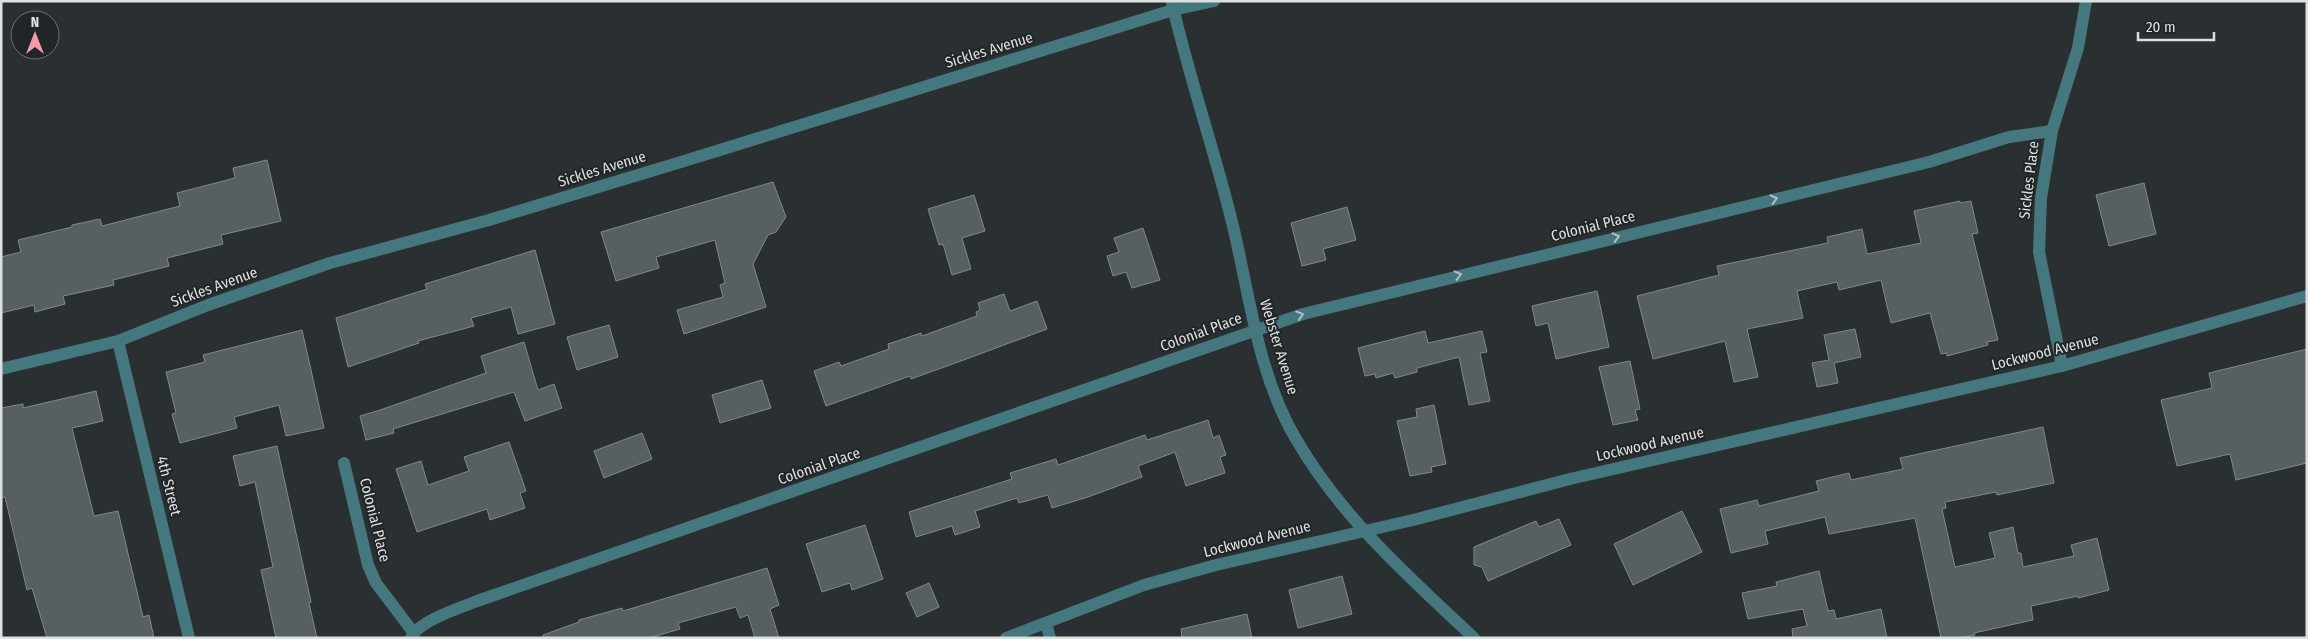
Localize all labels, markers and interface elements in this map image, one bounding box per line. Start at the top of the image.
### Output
north arrow [10,10,60,60]
scale bar [2138,10,2214,42]
text: N [31,14,39,31]
text: 20 m [2146,18,2176,36]
street label: Sickles Avenue [943,28,1035,72]
street label: Sickles Place [2015,140,2043,220]
street label: Sickles Avenue [556,147,648,191]
one-way arrow [1769,194,1778,205]
street label: Colonial Place [1549,207,1637,245]
one-way arrow [1611,232,1620,243]
street label: Sickles Avenue [168,263,260,311]
one-way arrow [1453,270,1462,281]
street label: Webster Avenue [1256,297,1302,397]
street label: Colonial Place [1158,309,1244,355]
one-way arrow [1296,310,1304,320]
street label: Lockwood Avenue [1990,330,2100,374]
street label: Lockwood Avenue [1594,423,1706,465]
street label: Colonial Place [775,444,863,488]
street label: 4th Street [153,454,185,518]
street label: Colonial Place [356,476,394,564]
street label: Lockwood Avenue [1202,517,1312,561]

